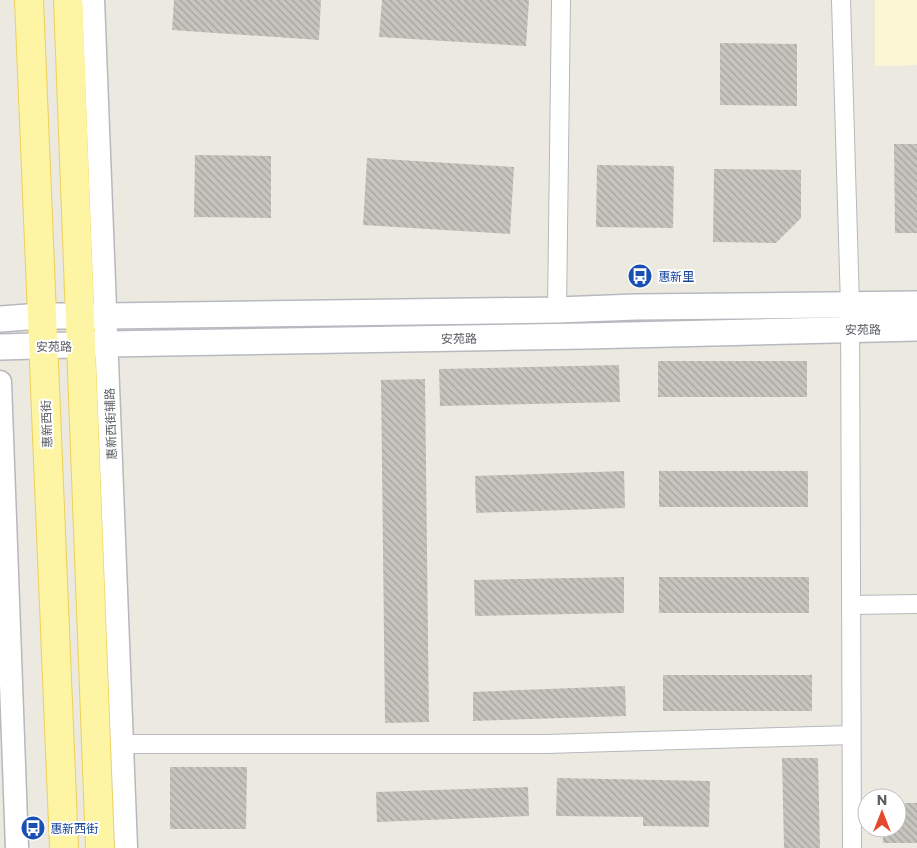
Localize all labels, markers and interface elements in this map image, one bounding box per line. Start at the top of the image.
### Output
bus stop icon: 惠新里 [627,263,653,289]
place label: 惠新里 [658,269,694,283]
street label: 安苑路 [845,322,881,336]
street label: 安苑路 [441,331,477,345]
street label: 安苑路 [36,339,72,353]
street label: 惠新西街辅路 [102,388,118,460]
street label: 惠新西街 [38,400,54,448]
north arrow [857,788,907,838]
text: N [877,791,887,808]
bus stop icon: 惠新西街 [20,815,46,841]
place label: 惠新西街 [50,821,98,835]

